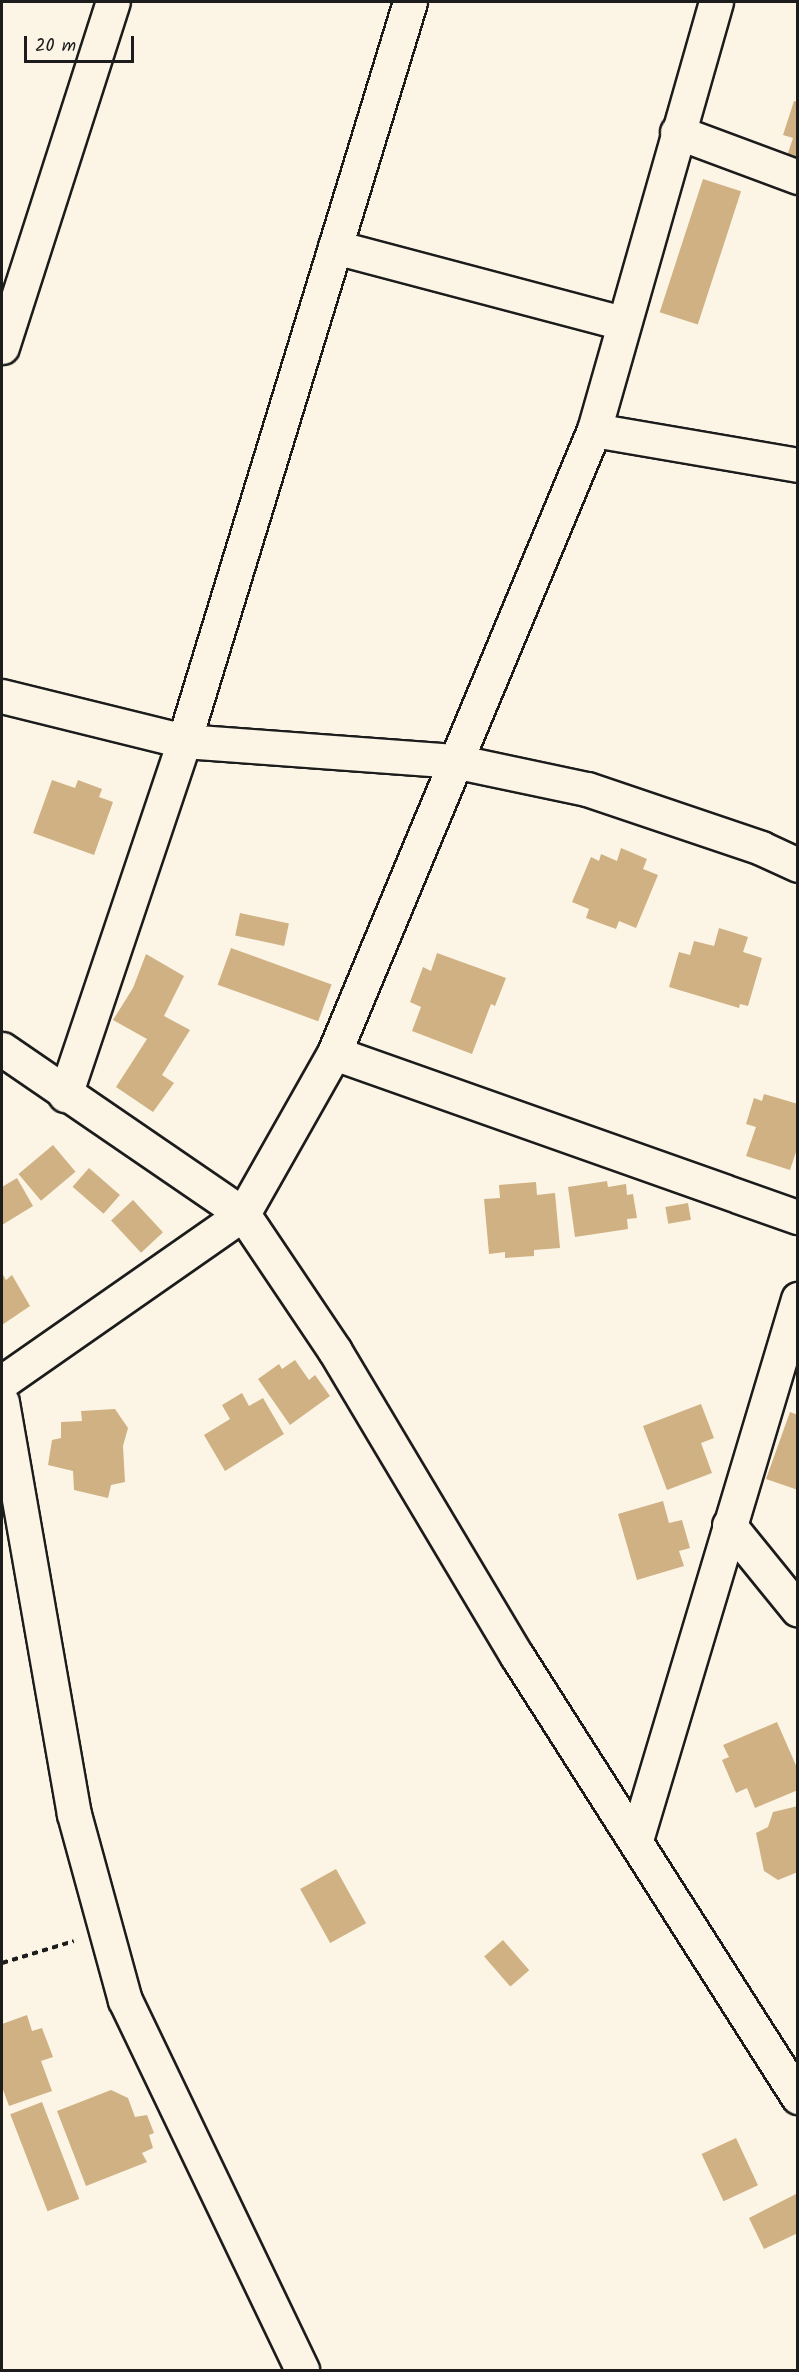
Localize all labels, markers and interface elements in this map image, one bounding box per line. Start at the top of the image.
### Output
scale bar [27,24,136,62]
text: 20 m [35,32,76,61]

